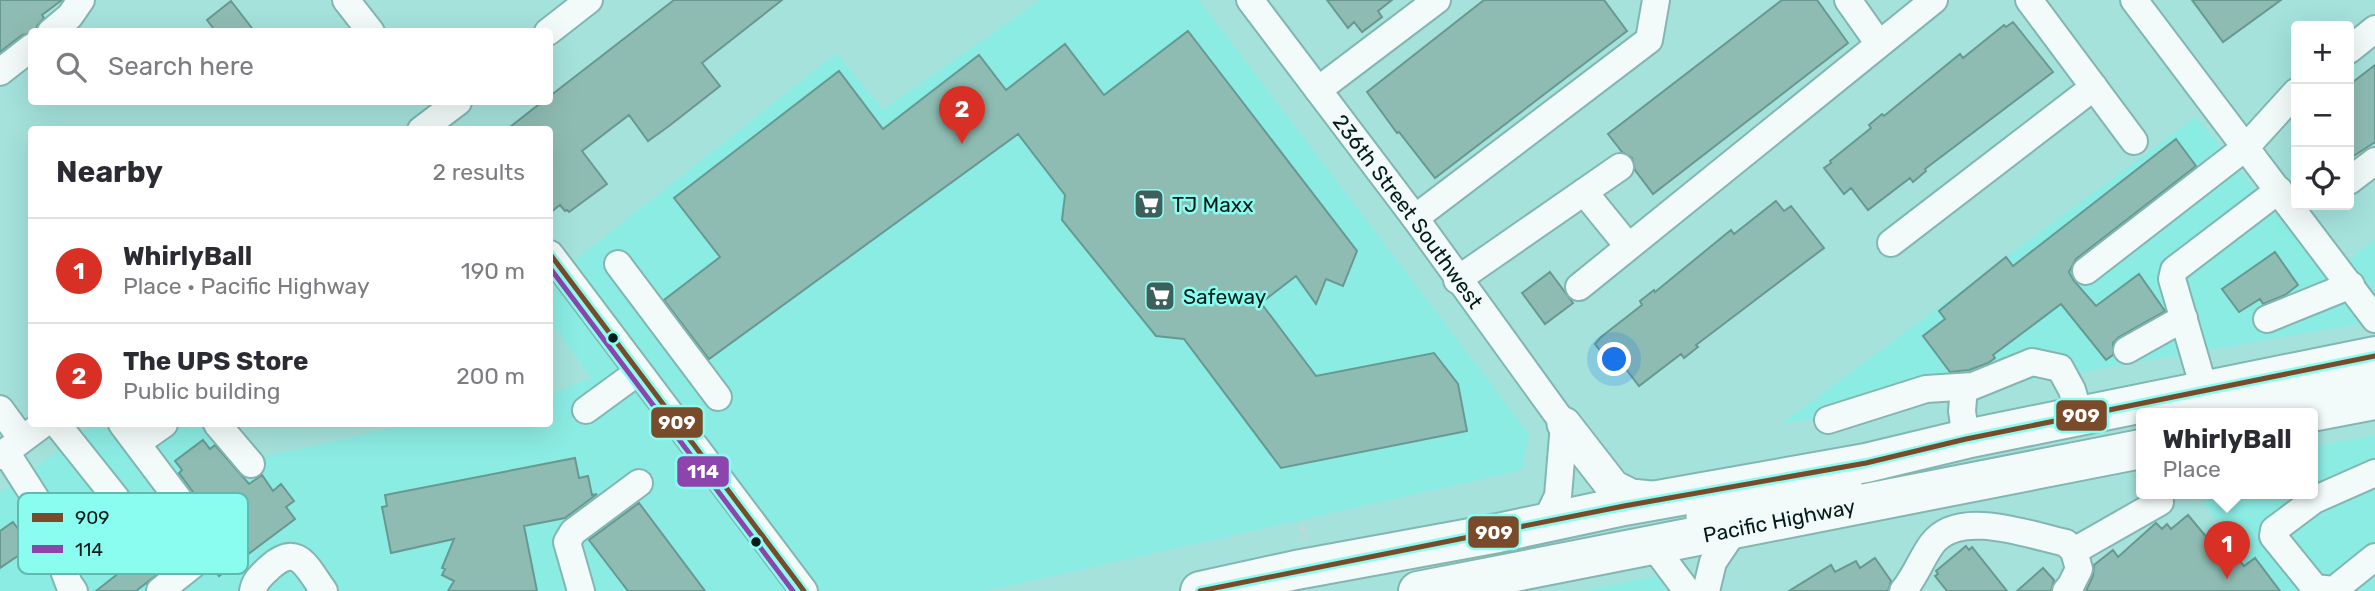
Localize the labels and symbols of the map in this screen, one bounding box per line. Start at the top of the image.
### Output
pin: 2 [939,86,985,144]
street label: 236th Street Southwest [1328,109,1489,313]
supermarket icon: TJ Maxx [1132,187,1166,221]
place label: TJ Maxx [1172,192,1253,217]
supermarket icon: Safeway [1143,279,1177,313]
place label: Safeway [1183,284,1267,309]
unlabelled marker [606,331,620,345]
your location [1597,342,1631,376]
line badge: 909 [2055,399,2108,432]
text: 909 [2062,404,2100,427]
line badge: 909 [650,406,704,439]
text: 909 [658,411,696,434]
line badge: 114 [676,455,730,488]
text: 114 [687,460,719,483]
legend [18,493,248,574]
street label: Pacific Highway [1701,493,1858,547]
text: 909 [75,506,110,529]
line badge: 909 [1467,515,1520,549]
text: 909 [1475,521,1513,544]
pin: 1 [2204,521,2250,579]
unlabelled marker [749,535,763,549]
text: 114 [75,538,103,561]

